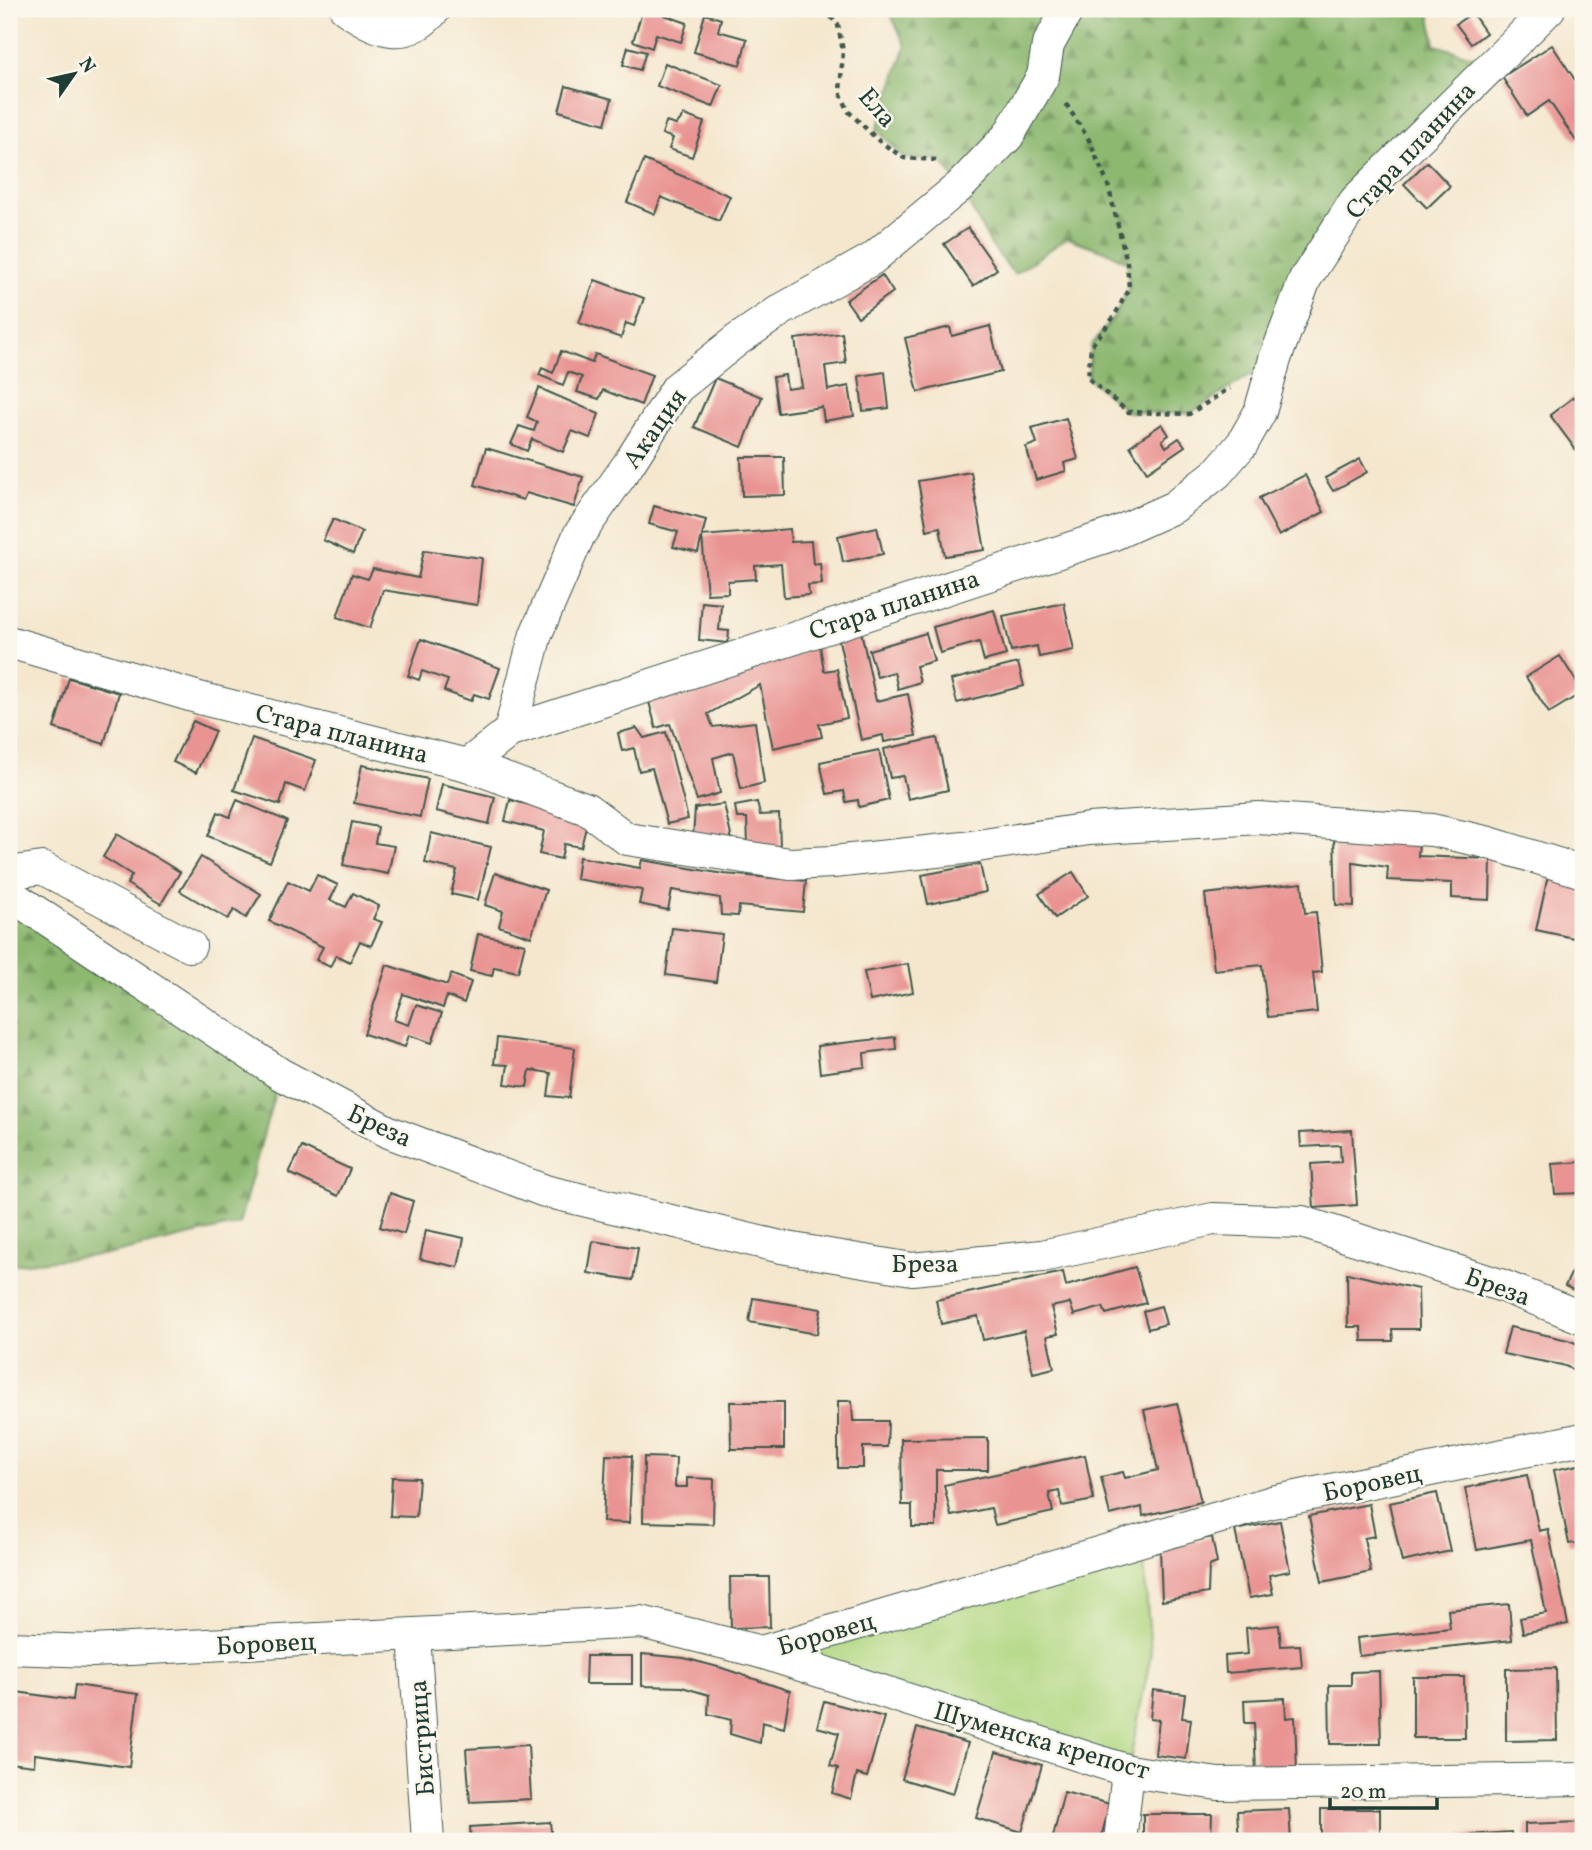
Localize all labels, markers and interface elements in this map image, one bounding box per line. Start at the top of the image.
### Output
north arrow [38,38,108,108]
text: N [72,53,101,79]
street label: Стара планина [1338,74,1485,228]
street label: Ела [849,80,904,136]
street label: Акация [615,382,696,477]
street label: Стара планина [805,561,984,650]
street label: Стара планина [251,696,432,774]
street label: Бреза [341,1096,417,1157]
street label: Бреза [891,1247,959,1283]
street label: Бреза [1459,1259,1535,1316]
street label: Боровец [1320,1456,1425,1512]
street label: Боровец [773,1604,880,1666]
street label: Боровец [215,1624,317,1666]
street label: Бистрица [401,1679,445,1797]
street label: Шуменска крепост [929,1694,1154,1790]
scale bar [1330,1766,1436,1810]
text: 20 m [1340,1778,1386,1807]

